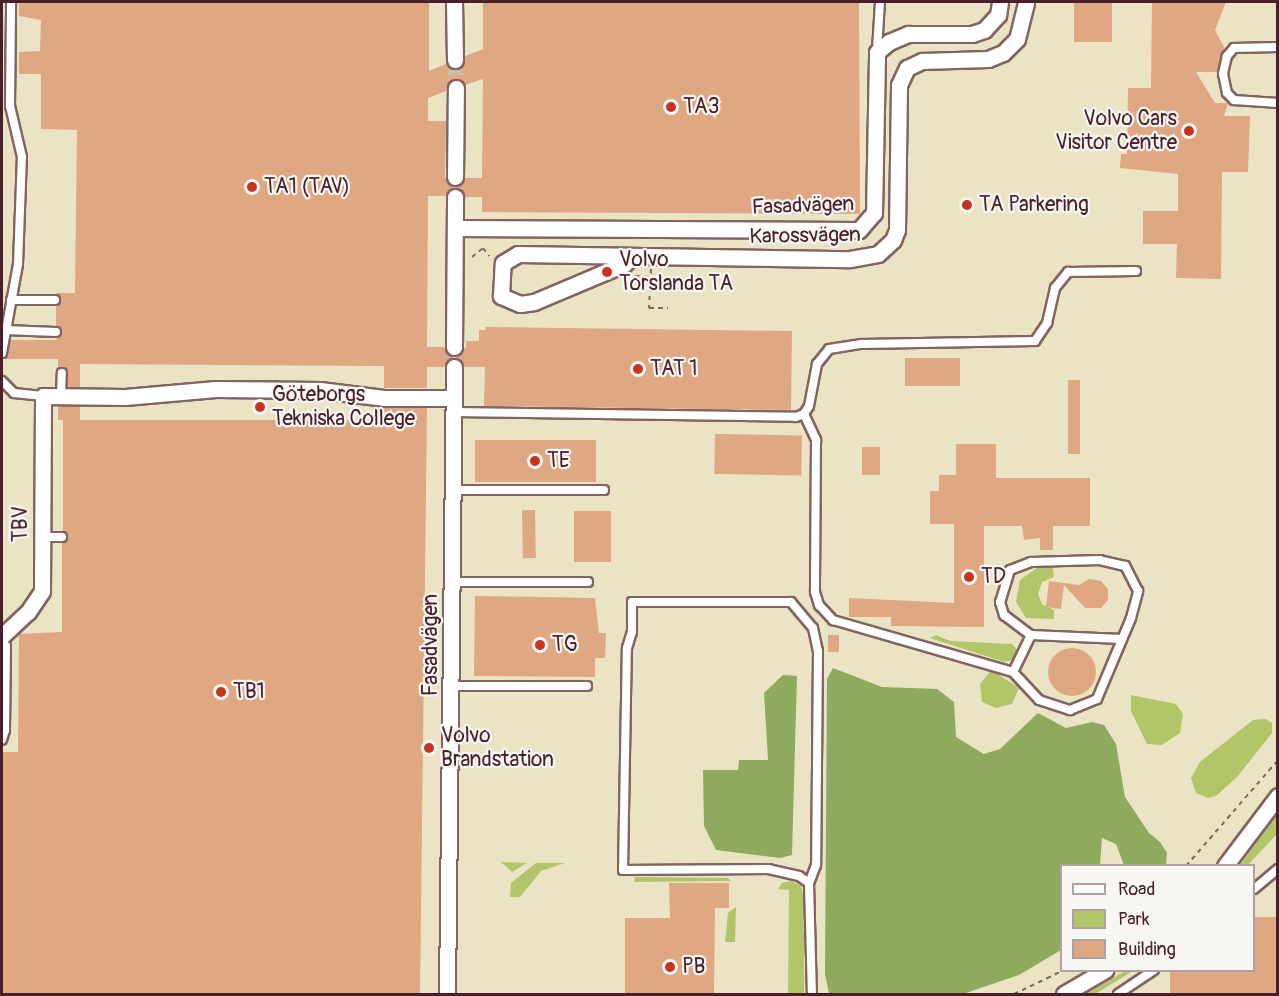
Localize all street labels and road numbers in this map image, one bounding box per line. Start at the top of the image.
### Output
street label: Fasadvägen [751,192,855,220]
street label: Karossvägen [749,222,861,250]
street label: TBV [8,506,34,542]
street label: Fasadvägen [418,594,444,696]

